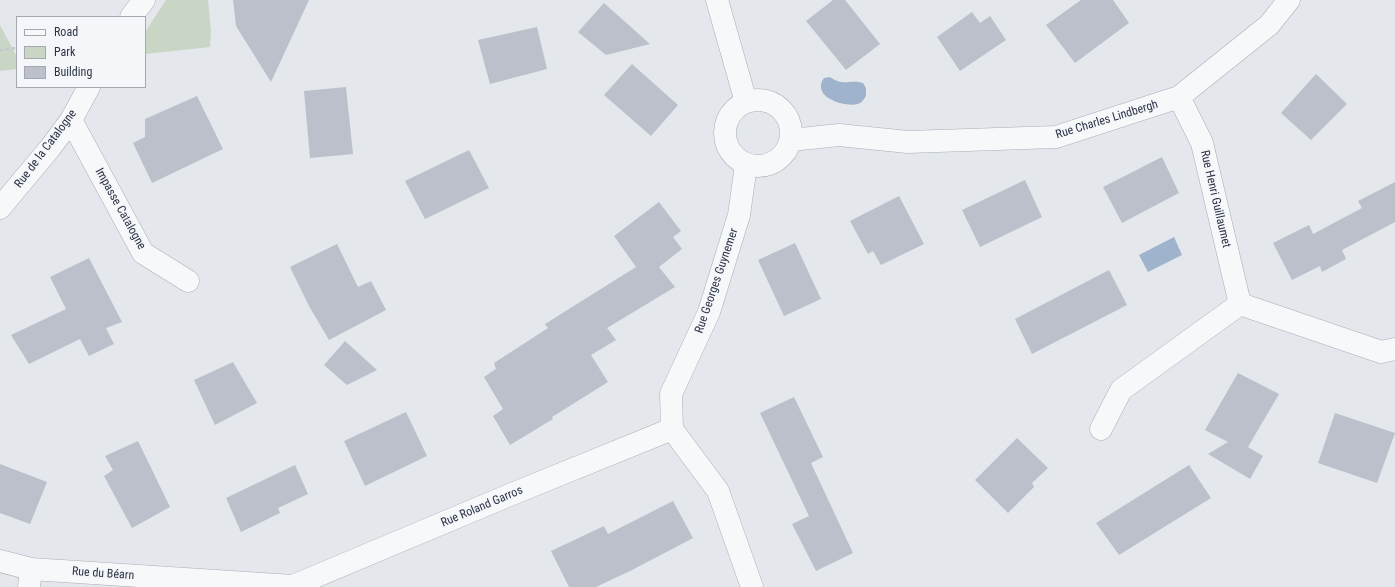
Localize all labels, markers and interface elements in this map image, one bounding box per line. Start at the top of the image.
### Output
legend [16,16,146,88]
text: Road [54,25,78,39]
text: Park [54,45,75,59]
text: Building [54,65,92,79]
street label: Rue Charles Lindbergh [1054,98,1160,142]
street label: Rue de la Catalogne [12,107,80,191]
street label: Rue Henri Guillaumet [1197,149,1233,249]
street label: Impasse Catalogne [92,166,148,252]
street label: Rue Georges Guynemer [692,227,742,335]
street label: Rue Roland Garros [439,483,525,531]
street label: Rue du Béarn [71,565,135,583]

